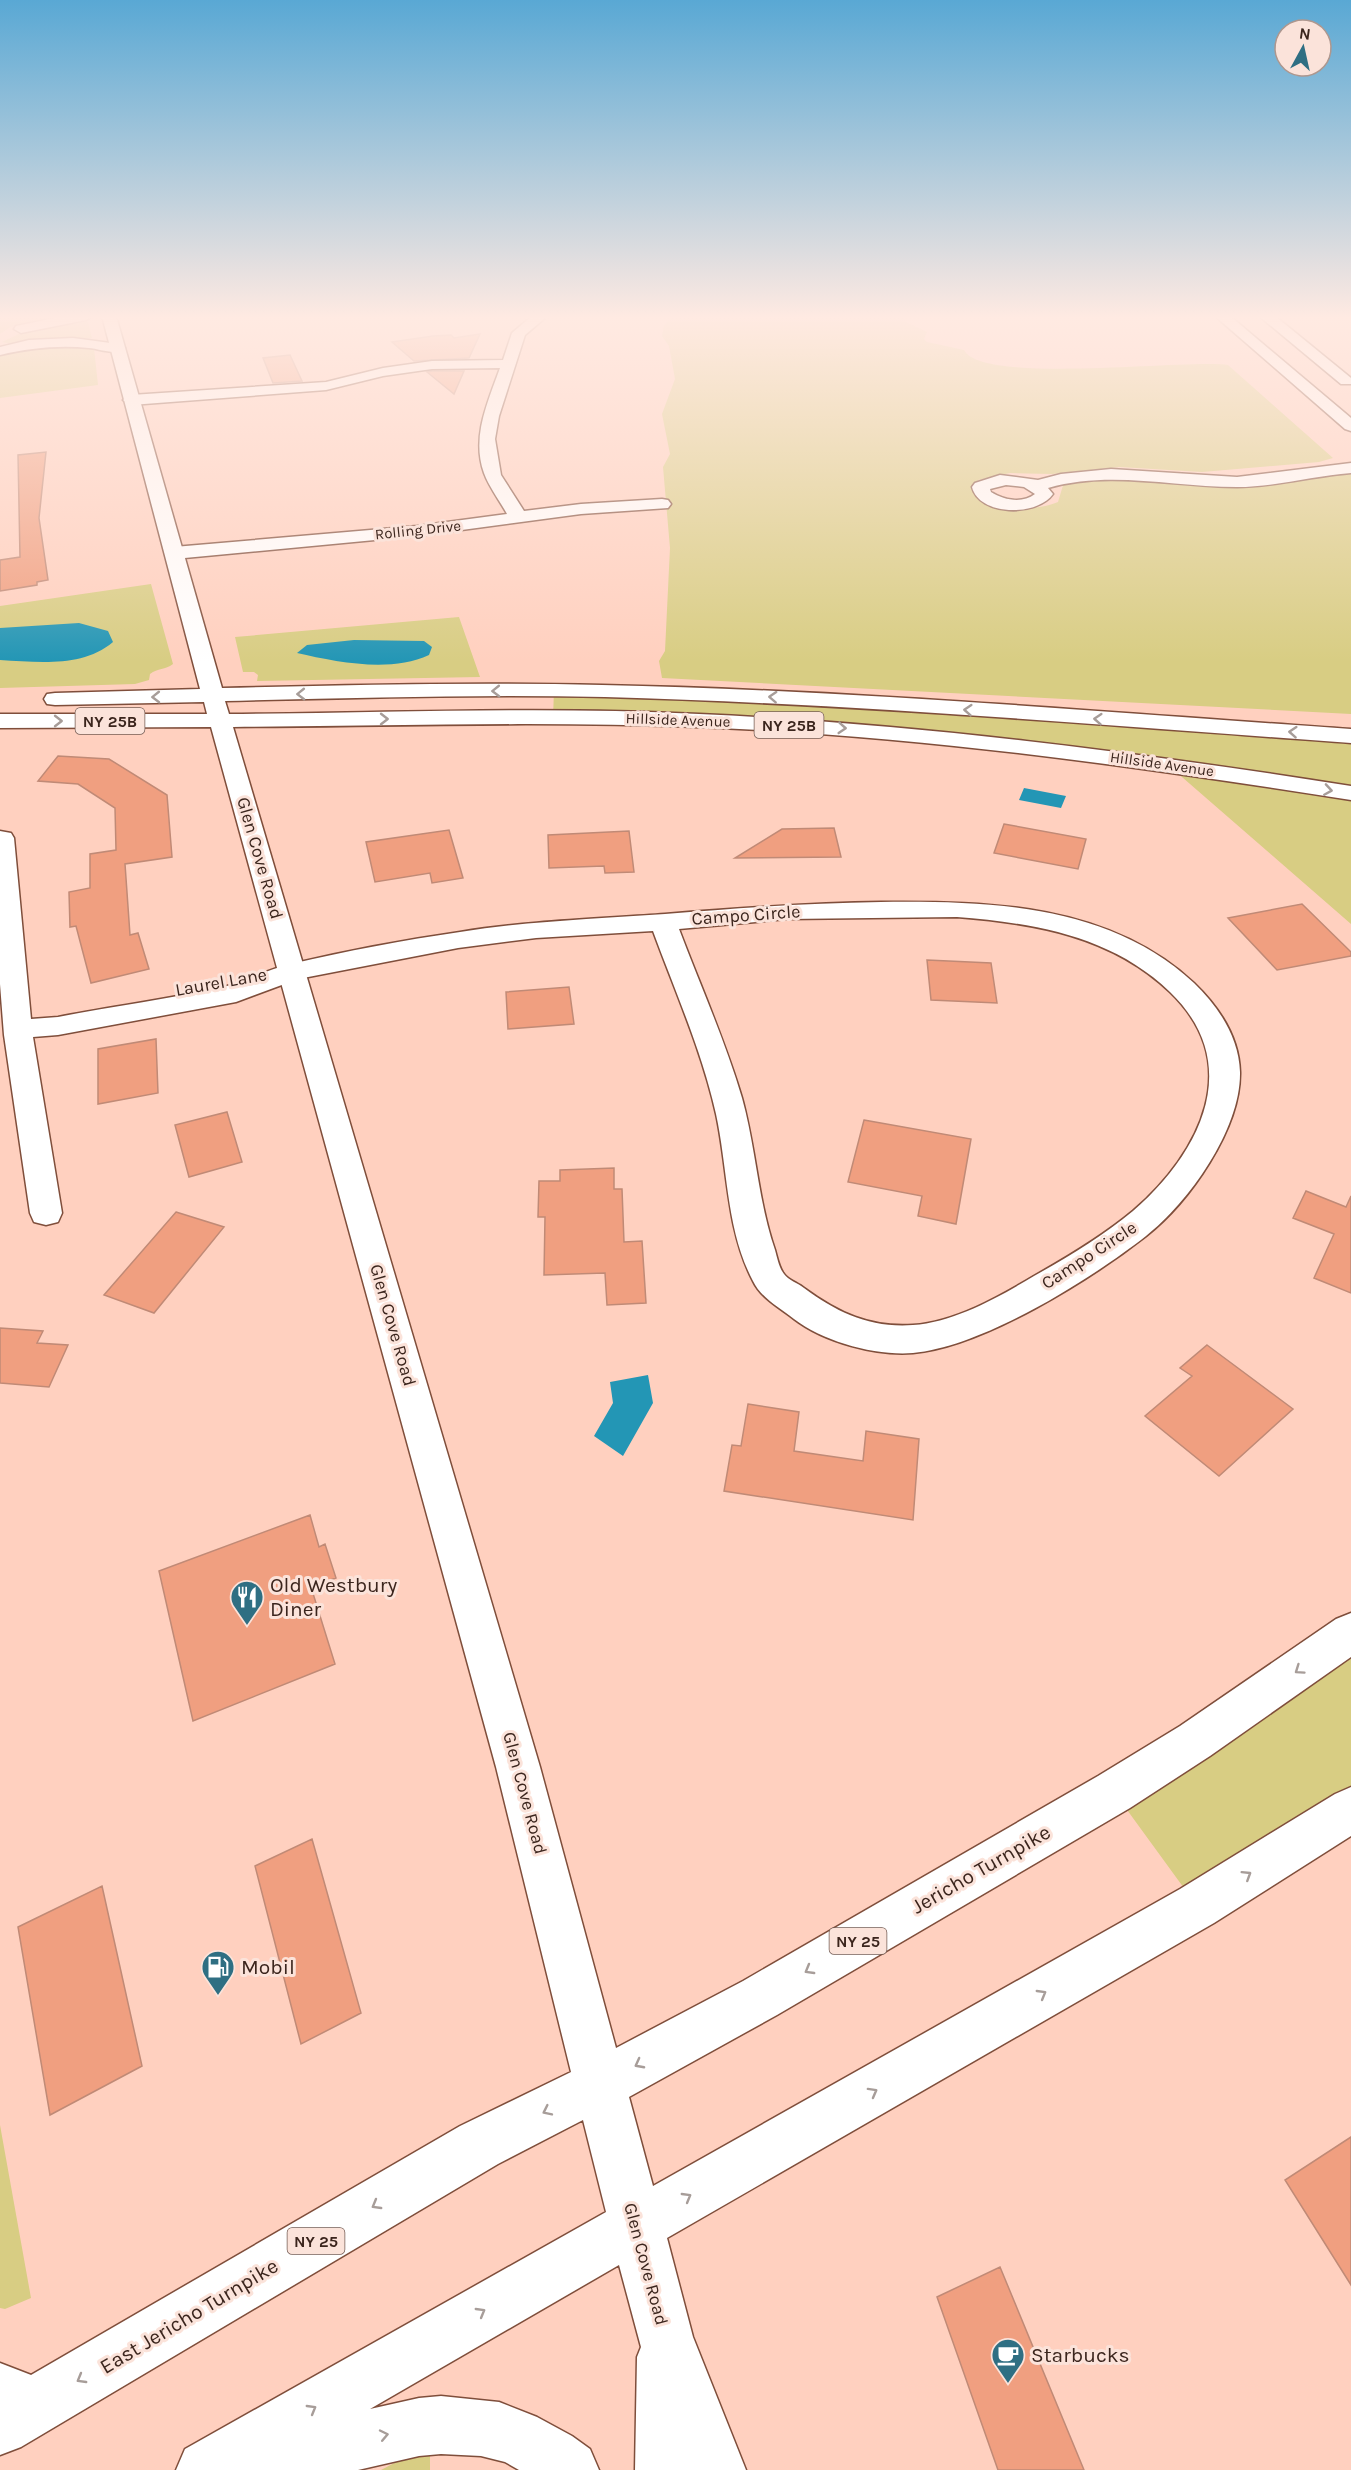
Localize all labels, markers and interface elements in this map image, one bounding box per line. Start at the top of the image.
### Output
north arrow [1273,18,1333,78]
text: N [1298,23,1312,44]
street label: Rolling Drive [374,517,462,543]
one-way arrow [491,685,500,697]
one-way arrow [296,687,305,700]
one-way arrow [152,690,161,703]
one-way arrow [769,691,778,704]
one-way arrow [963,703,972,716]
road number: NY 25B [76,708,144,734]
street label: Hillside Avenue [625,709,731,731]
road number: NY 25B [754,712,824,738]
one-way arrow [1094,712,1103,725]
one-way arrow [379,713,388,725]
one-way arrow [54,715,63,727]
one-way arrow [837,722,846,735]
one-way arrow [1288,726,1297,739]
street label: Hillside Avenue [1109,748,1215,780]
one-way arrow [1324,783,1333,795]
street label: Glen Cove Road [232,794,288,922]
street label: Campo Circle [691,900,801,930]
street label: Laurel Lane [173,963,269,1001]
street label: Campo Circle [1037,1216,1141,1294]
street label: Glen Cove Road [365,1261,421,1389]
place label: Old Westbury Diner [270,1573,397,1621]
restaurant icon: Old Westbury Diner [229,1579,265,1626]
one-way arrow [1295,1663,1306,1674]
street label: Glen Cove Road [498,1729,552,1857]
street label: Jericho Turnpike [907,1820,1055,1918]
one-way arrow [1241,1870,1251,1882]
road number: NY 25 [830,1928,886,1954]
fuel station icon: Mobil [200,1949,236,1996]
place label: Mobil [241,1955,295,1979]
one-way arrow [805,1962,815,1974]
one-way arrow [1036,1990,1046,2002]
one-way arrow [635,2057,645,2068]
one-way arrow [867,2088,877,2099]
one-way arrow [542,2104,553,2116]
one-way arrow [680,2193,691,2204]
one-way arrow [372,2198,382,2209]
street label: Glen Cove Road [619,2200,673,2328]
road number: NY 25 [288,2228,344,2254]
street label: East Jericho Turnpike [96,2253,282,2379]
one-way arrow [474,2308,485,2319]
cafe icon: Starbucks [990,2337,1026,2384]
place label: Starbucks [1031,2343,1130,2367]
one-way arrow [77,2372,87,2383]
one-way arrow [305,2405,316,2417]
one-way arrow [379,2429,389,2442]

